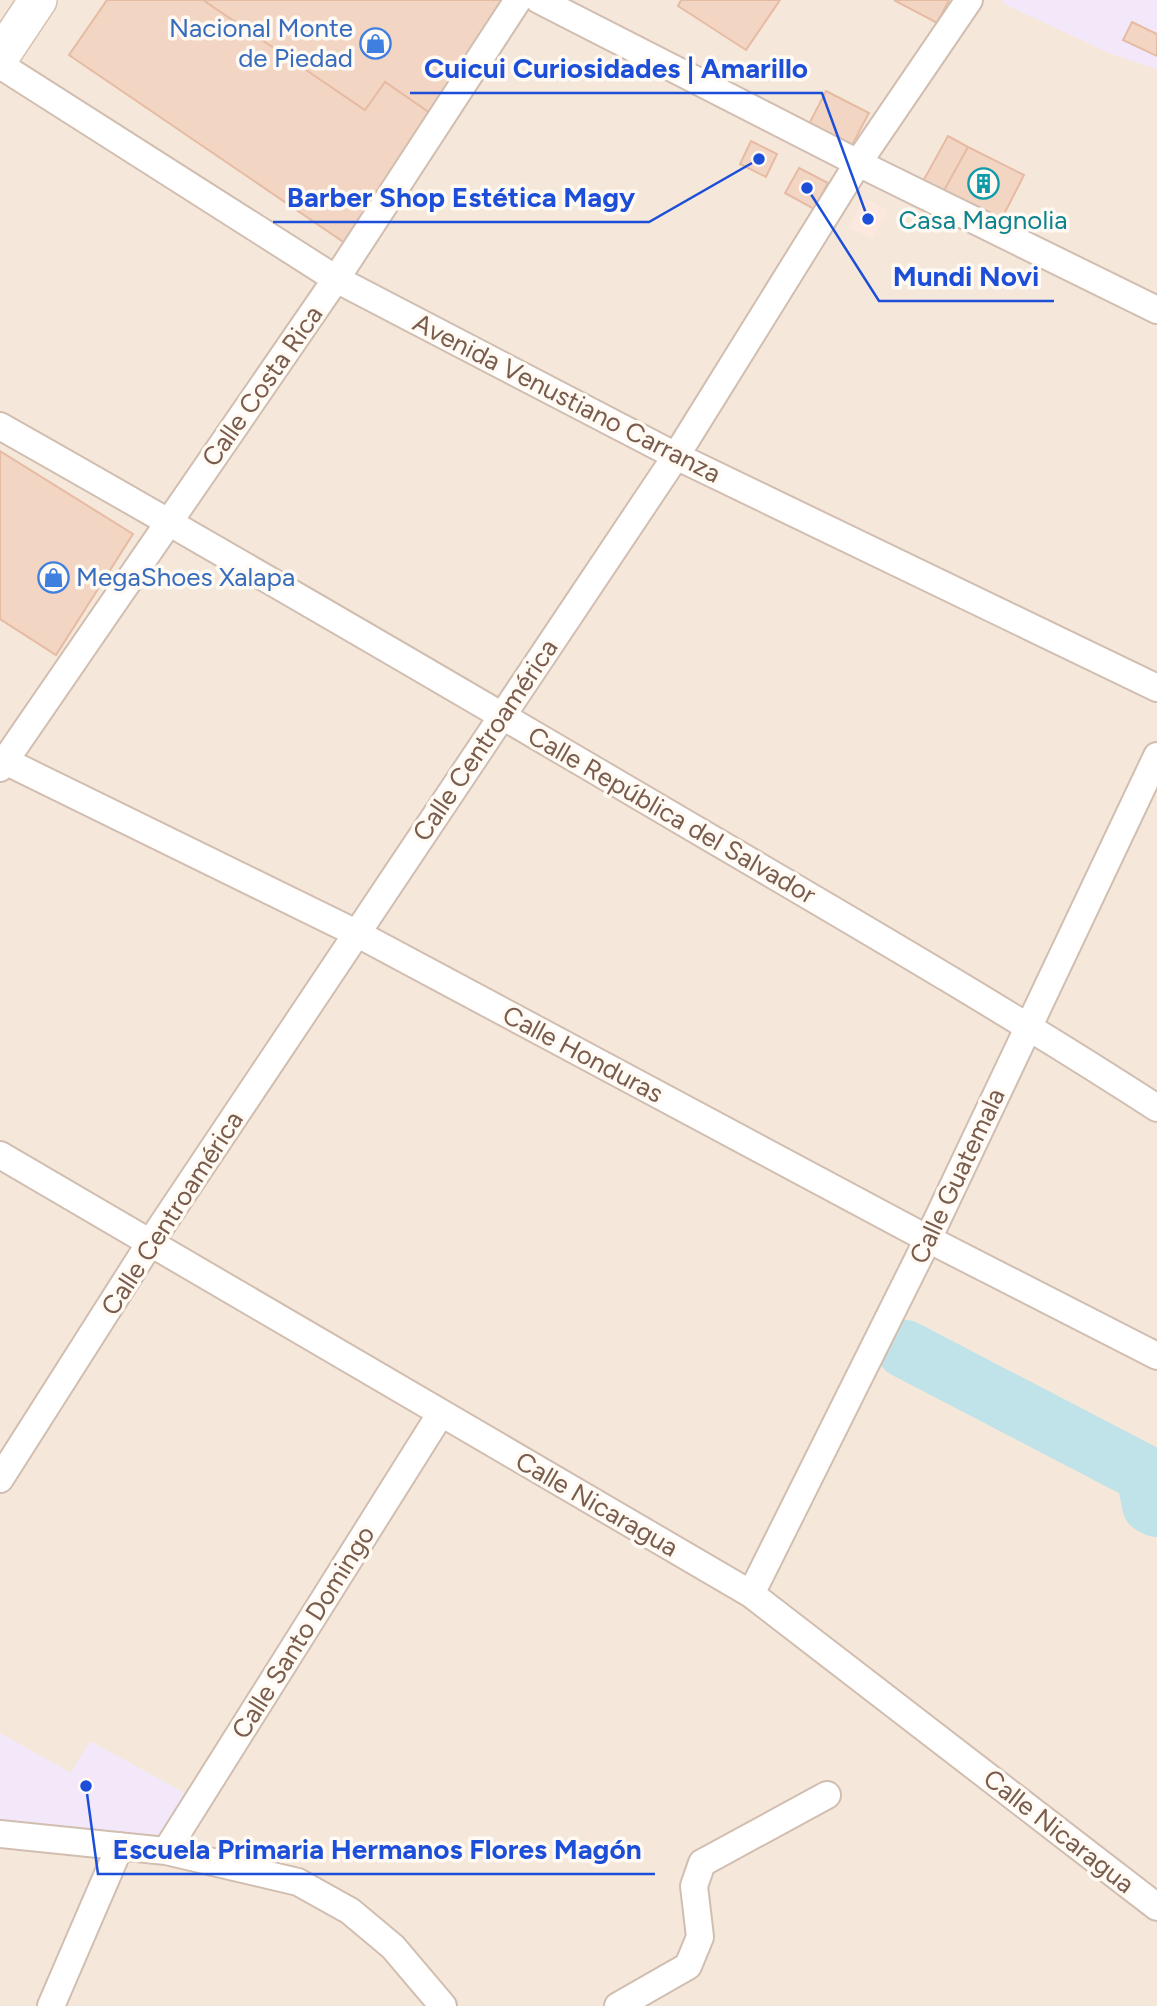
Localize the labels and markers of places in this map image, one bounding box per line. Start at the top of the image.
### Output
place label: Nacional Monte de Piedad [169,12,353,74]
shop icon: Nacional Monte de Piedad [359,26,393,60]
callout: Cuicui Curiosidades | Amarillo [410,44,822,93]
building icon: Casa Magnolia [966,167,1000,201]
callout: Barber Shop Estética Magy [273,173,649,222]
place label: Casa Magnolia [899,204,1067,236]
callout: Mundi Novi [879,252,1054,301]
shop icon: MegaShoes Xalapa [36,560,70,594]
place label: MegaShoes Xalapa [76,561,295,593]
callout: Escuela Primaria Hermanos Flores Magón [98,1825,655,1874]

